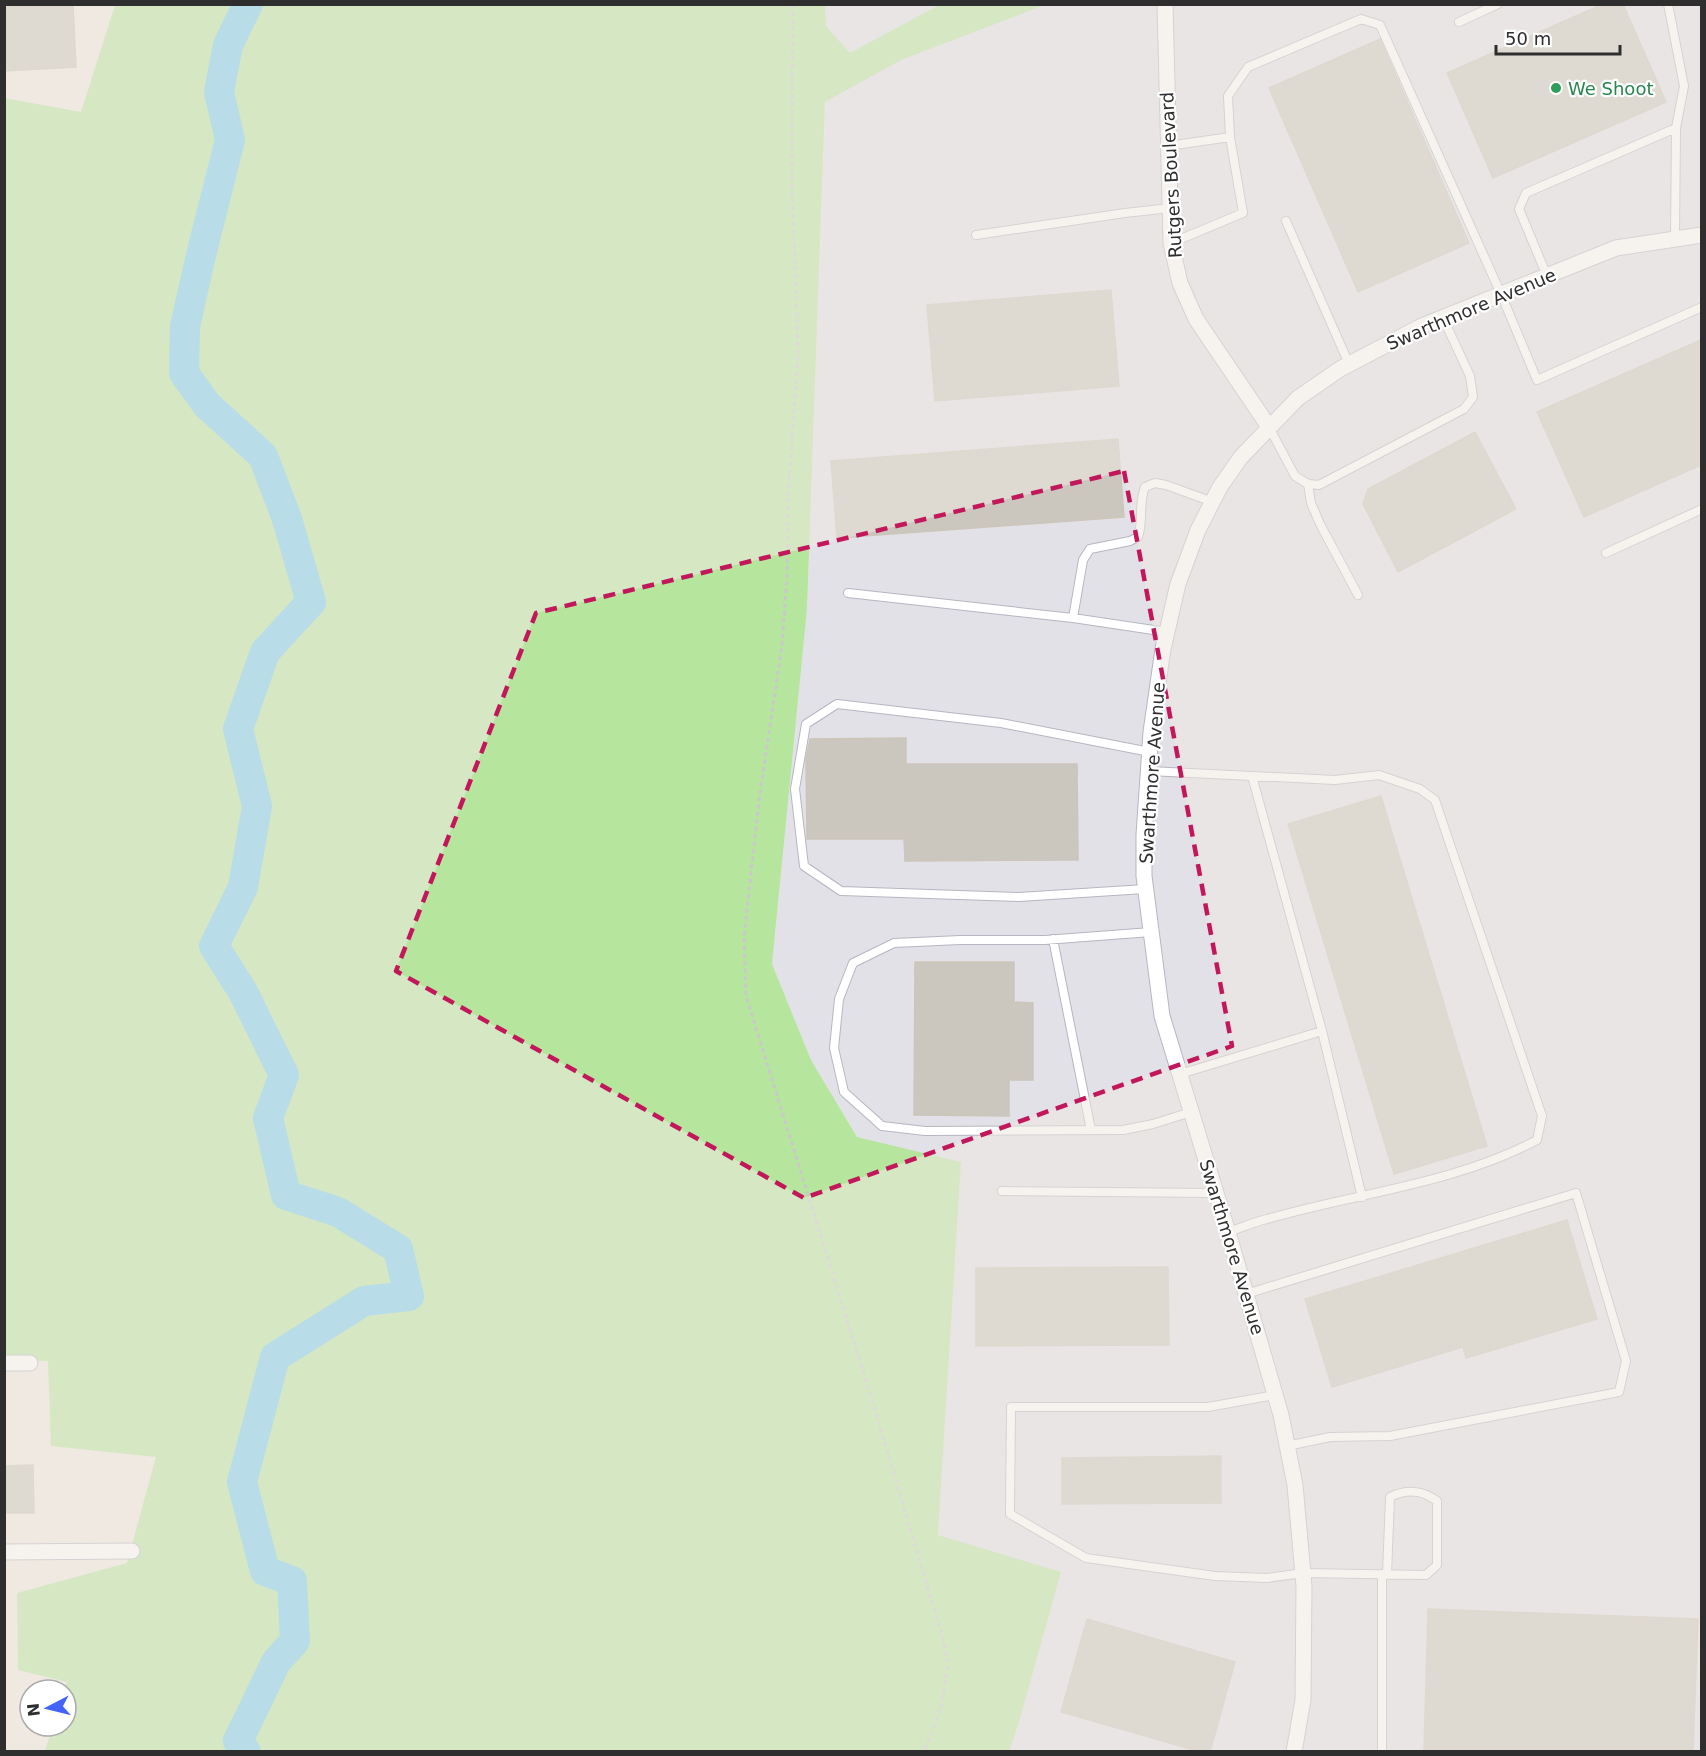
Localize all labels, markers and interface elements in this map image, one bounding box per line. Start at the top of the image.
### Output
scale bar [1496,18,1620,56]
text: 50 m [1505,28,1551,49]
place label: We Shoot [1568,78,1653,99]
marker: We Shoot [1549,81,1563,95]
street label: Rutgers Boulevard [1156,91,1186,259]
street label: Swarthmore Avenue [1383,264,1559,354]
street label: Swarthmore Avenue [1135,681,1169,865]
street label: Swarthmore Avenue [1195,1157,1269,1337]
north arrow [18,1678,78,1738]
text: N [23,1702,44,1718]

